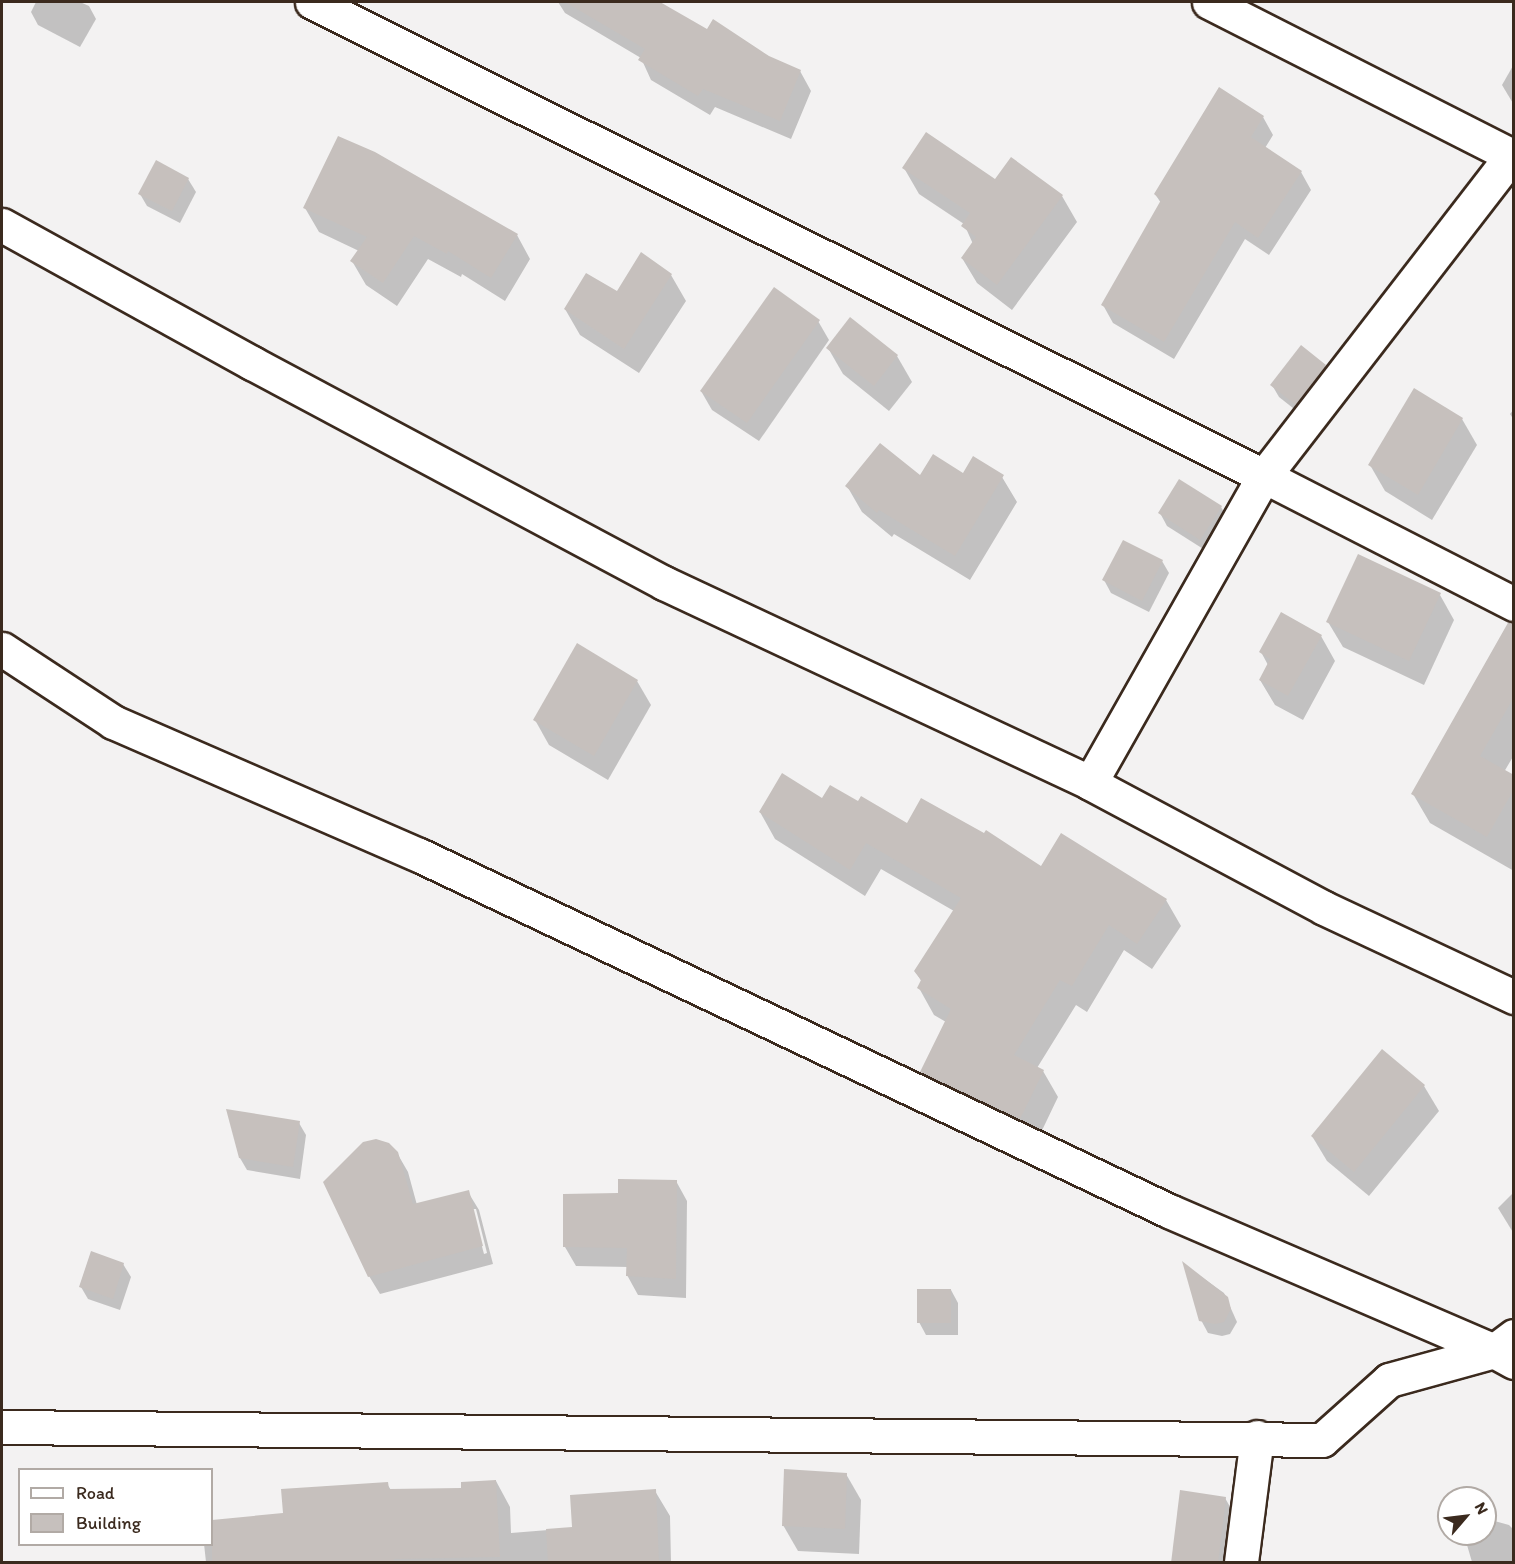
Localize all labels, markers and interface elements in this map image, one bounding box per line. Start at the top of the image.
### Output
legend [18,1468,213,1546]
text: Road [76,1482,115,1504]
north arrow [1437,1486,1497,1546]
text: N [1471,1499,1492,1517]
text: Building [76,1512,141,1534]

